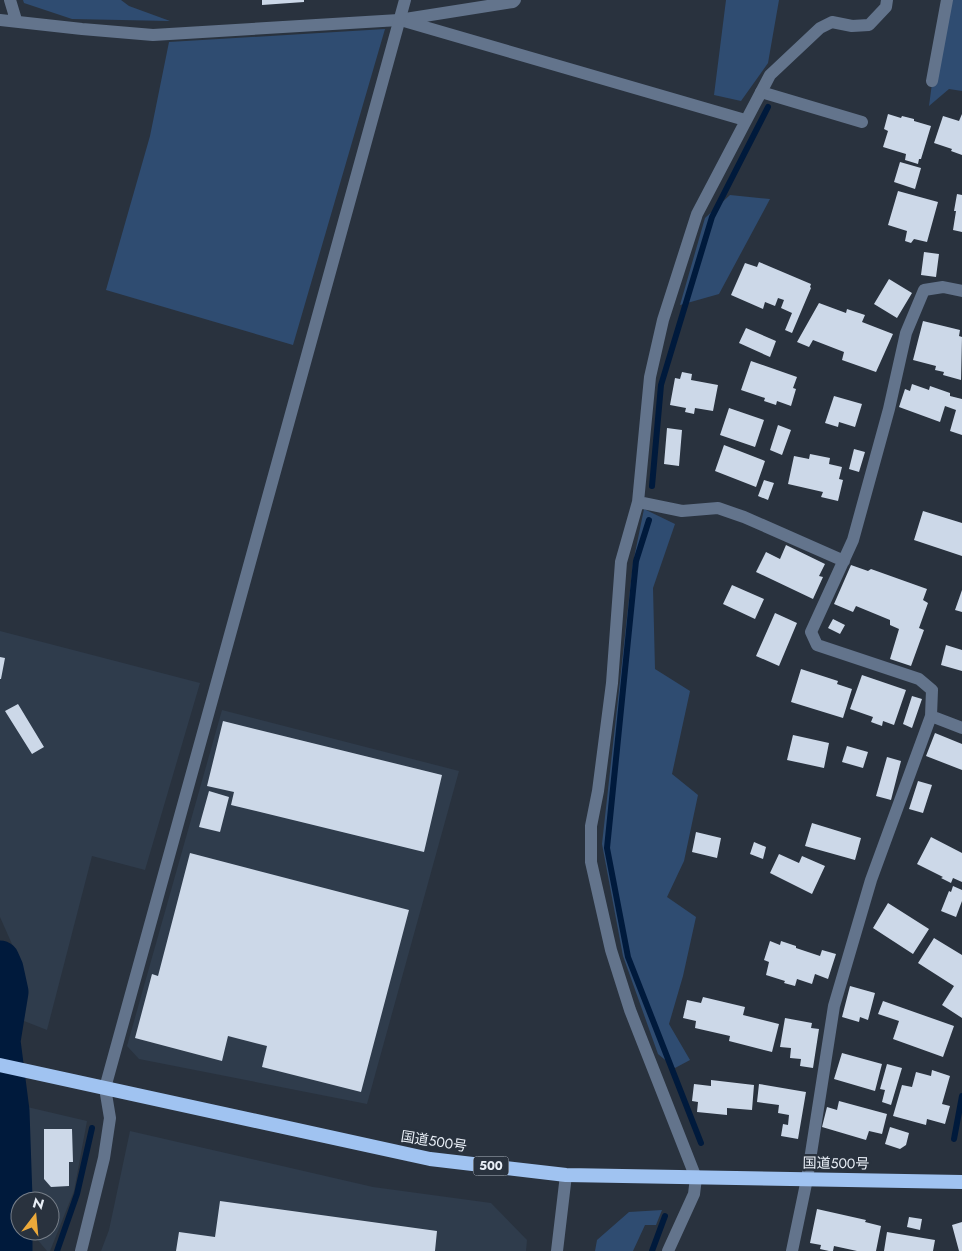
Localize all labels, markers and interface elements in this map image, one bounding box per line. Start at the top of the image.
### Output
street label: 国道500号 [399,1126,469,1156]
street label: 国道500号 [802,1152,870,1174]
road number: 500 [474,1156,508,1176]
north arrow [10,1191,60,1241]
text: N [30,1192,47,1215]

